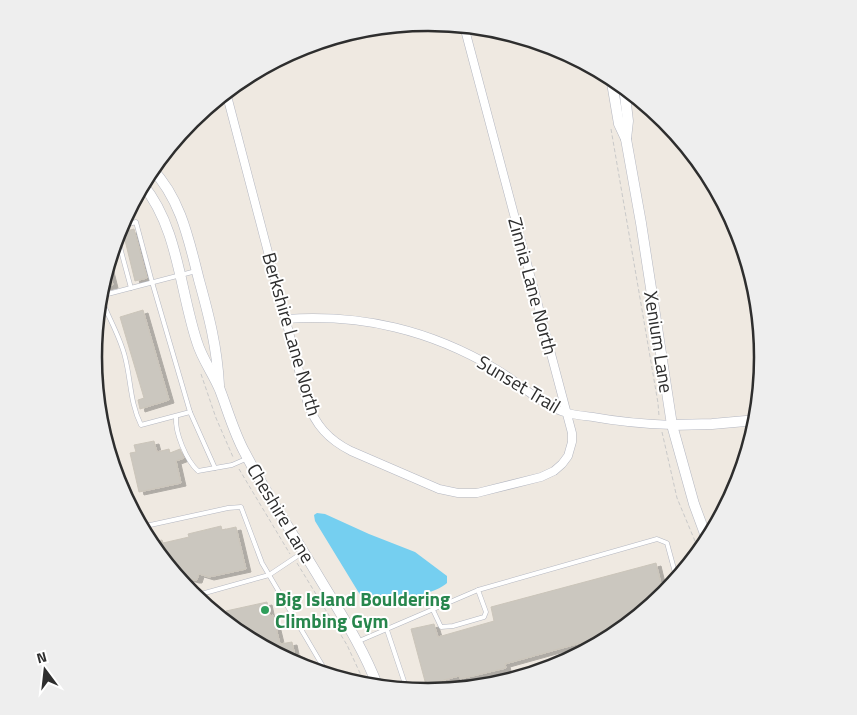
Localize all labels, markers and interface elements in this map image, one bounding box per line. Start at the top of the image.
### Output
street label: Zinnia Lane North [501,214,566,358]
street label: Berkshire Lane North [255,249,330,419]
street label: Xenium Lane [637,289,682,395]
street label: Sunset Trail [472,347,567,420]
street label: Cheshire Lane [240,457,323,568]
place label: Big Island Bouldering Climbing Gym [275,584,450,635]
marker: Big Island Bouldering Climbing Gym [259,604,271,616]
north arrow [20,645,70,695]
text: N [34,646,49,668]

